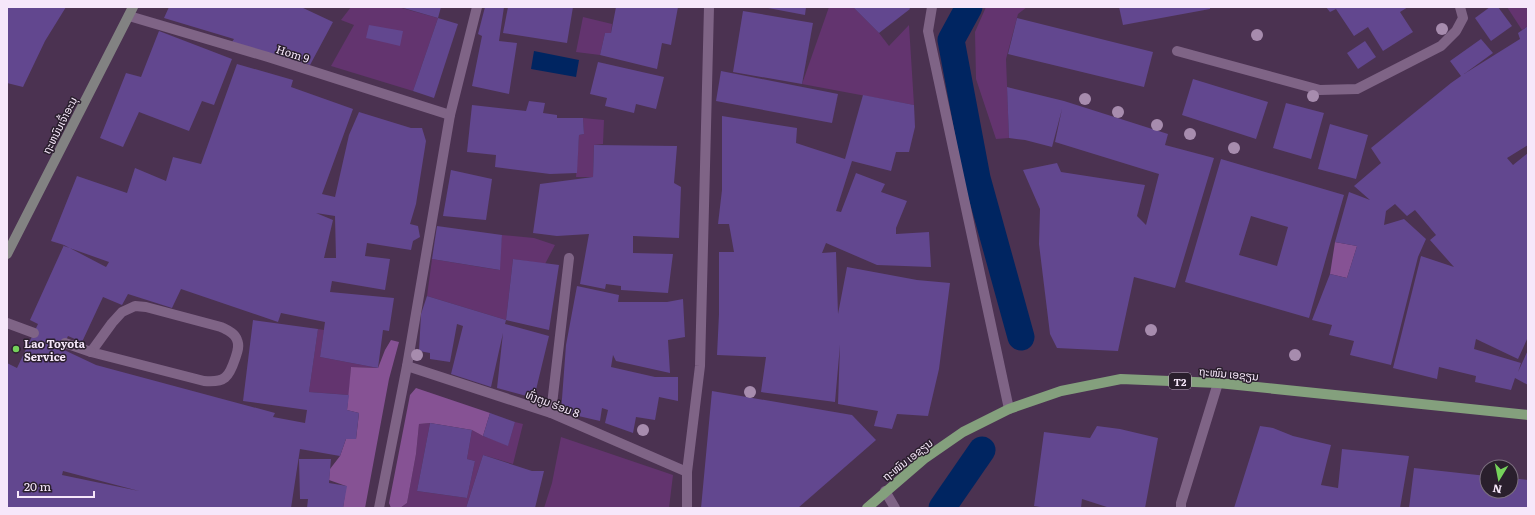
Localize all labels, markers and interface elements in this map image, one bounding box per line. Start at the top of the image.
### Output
street label: Hom 9 [274,40,312,66]
street label: ຖະຫນົນເຈົ້າອະນຸ [38,94,81,157]
place label: Lao Toyota Service [24,335,86,364]
marker: Lao Toyota Service [11,344,21,354]
street label: ຖະໜົນ ເອຊຽນ [1198,362,1260,384]
road number: T2 [1169,373,1191,389]
street label: ທົ່ງຕູມ ຮ່ອມ 8 [524,385,582,421]
street label: ຖະໜົນ ເອຊຽນ [878,434,936,484]
north arrow [1479,459,1519,499]
scale bar [18,473,94,499]
text: 20 m [24,477,51,495]
text: N [1491,481,1503,499]

